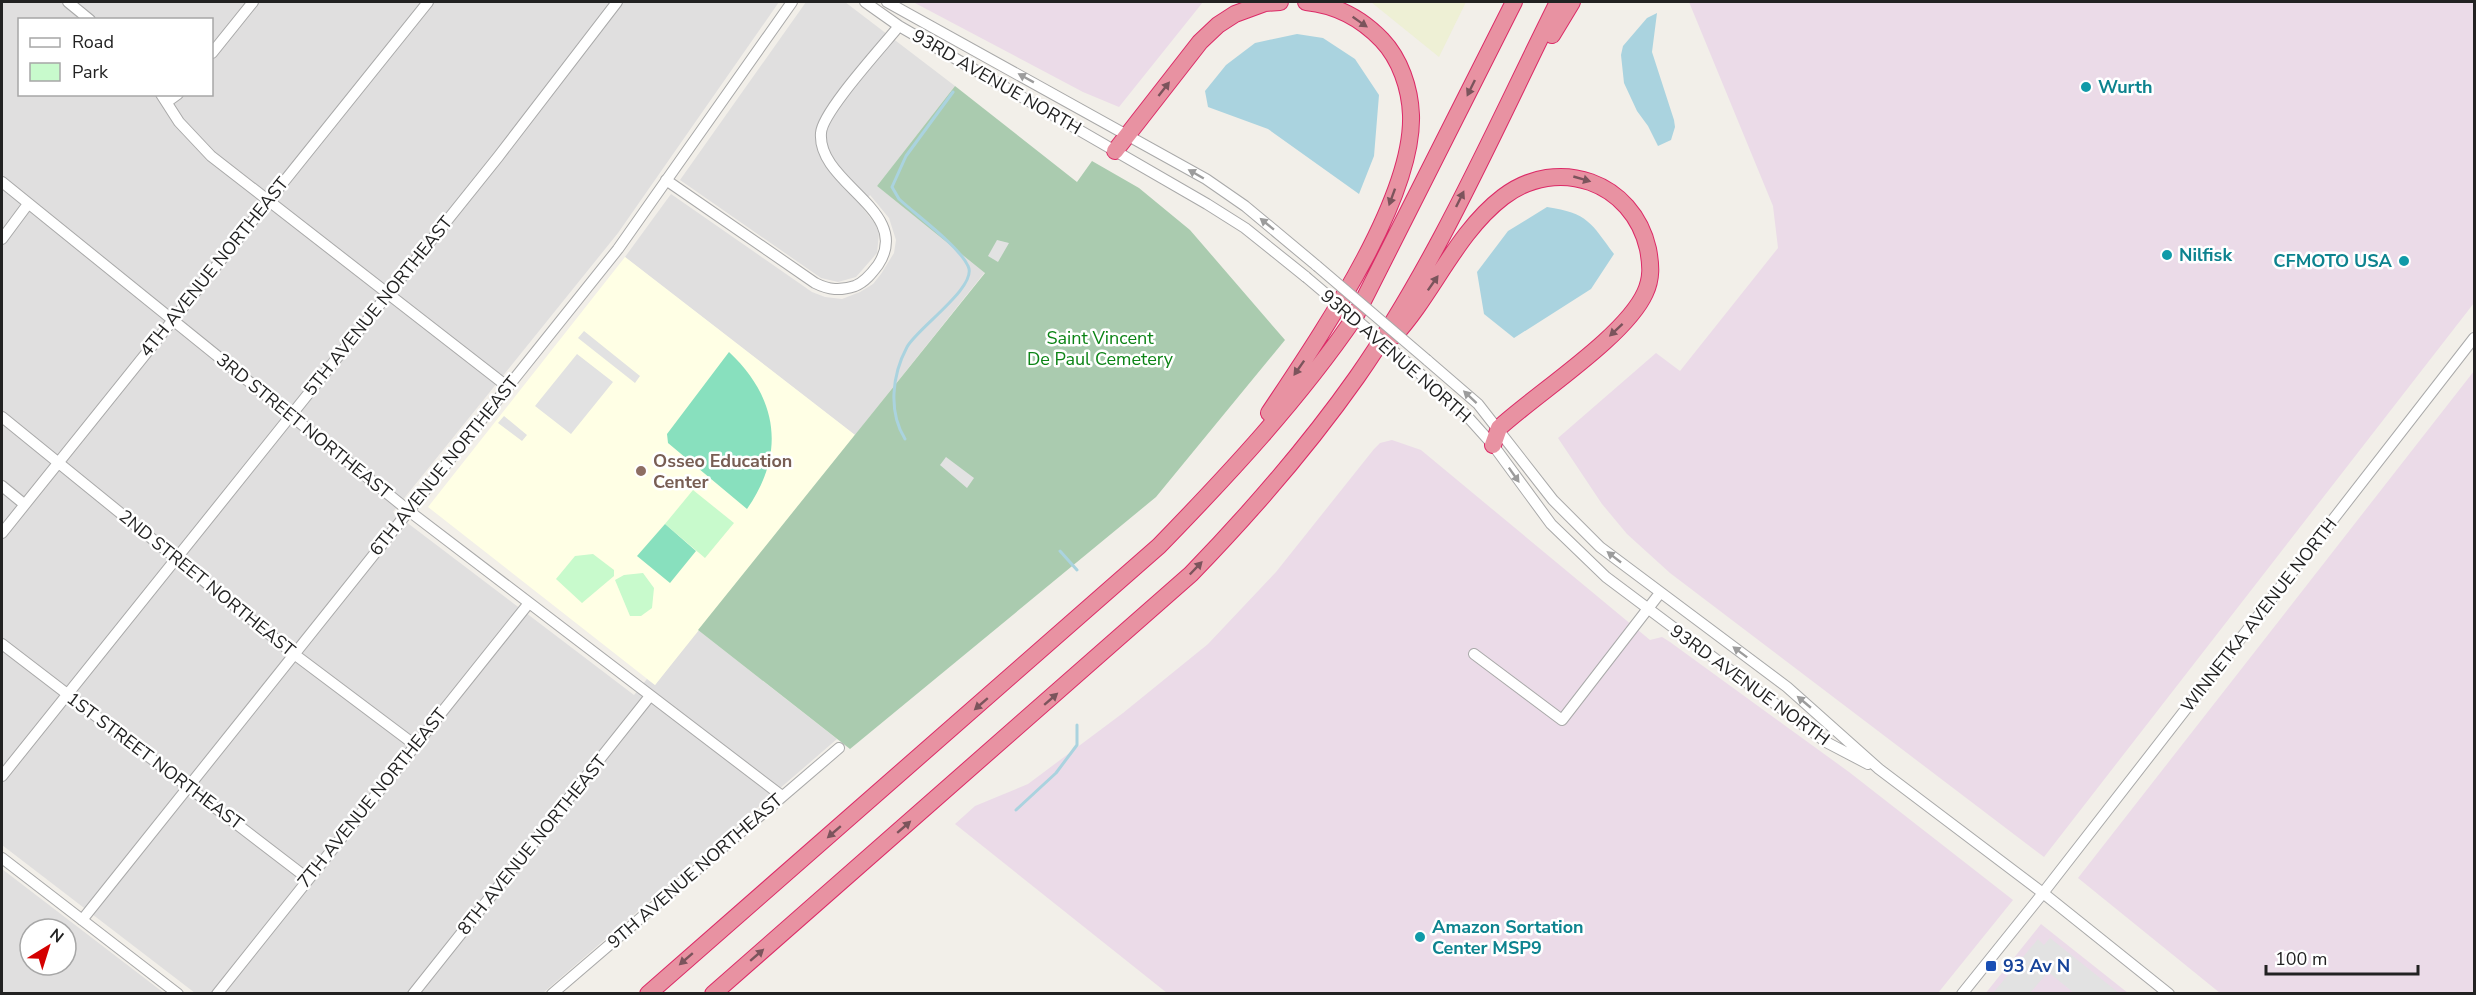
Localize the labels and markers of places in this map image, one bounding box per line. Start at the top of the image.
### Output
place label: Wurth [2098,75,2153,99]
marker: Wurth [2079,80,2093,94]
place label: Nilfisk [2179,243,2232,267]
marker: Nilfisk [2160,248,2174,262]
place label: CFMOTO USA [2273,249,2393,273]
marker: CFMOTO USA [2397,254,2411,268]
place label: Osseo Education Center [653,449,792,494]
marker: Osseo Education Center [634,464,648,478]
place label: Amazon Sortation Center MSP9 [1432,915,1584,960]
marker: Amazon Sortation Center MSP9 [1413,930,1427,944]
place label: 93 Av N [2003,954,2070,978]
marker: 93 Av N [1984,959,1998,973]

